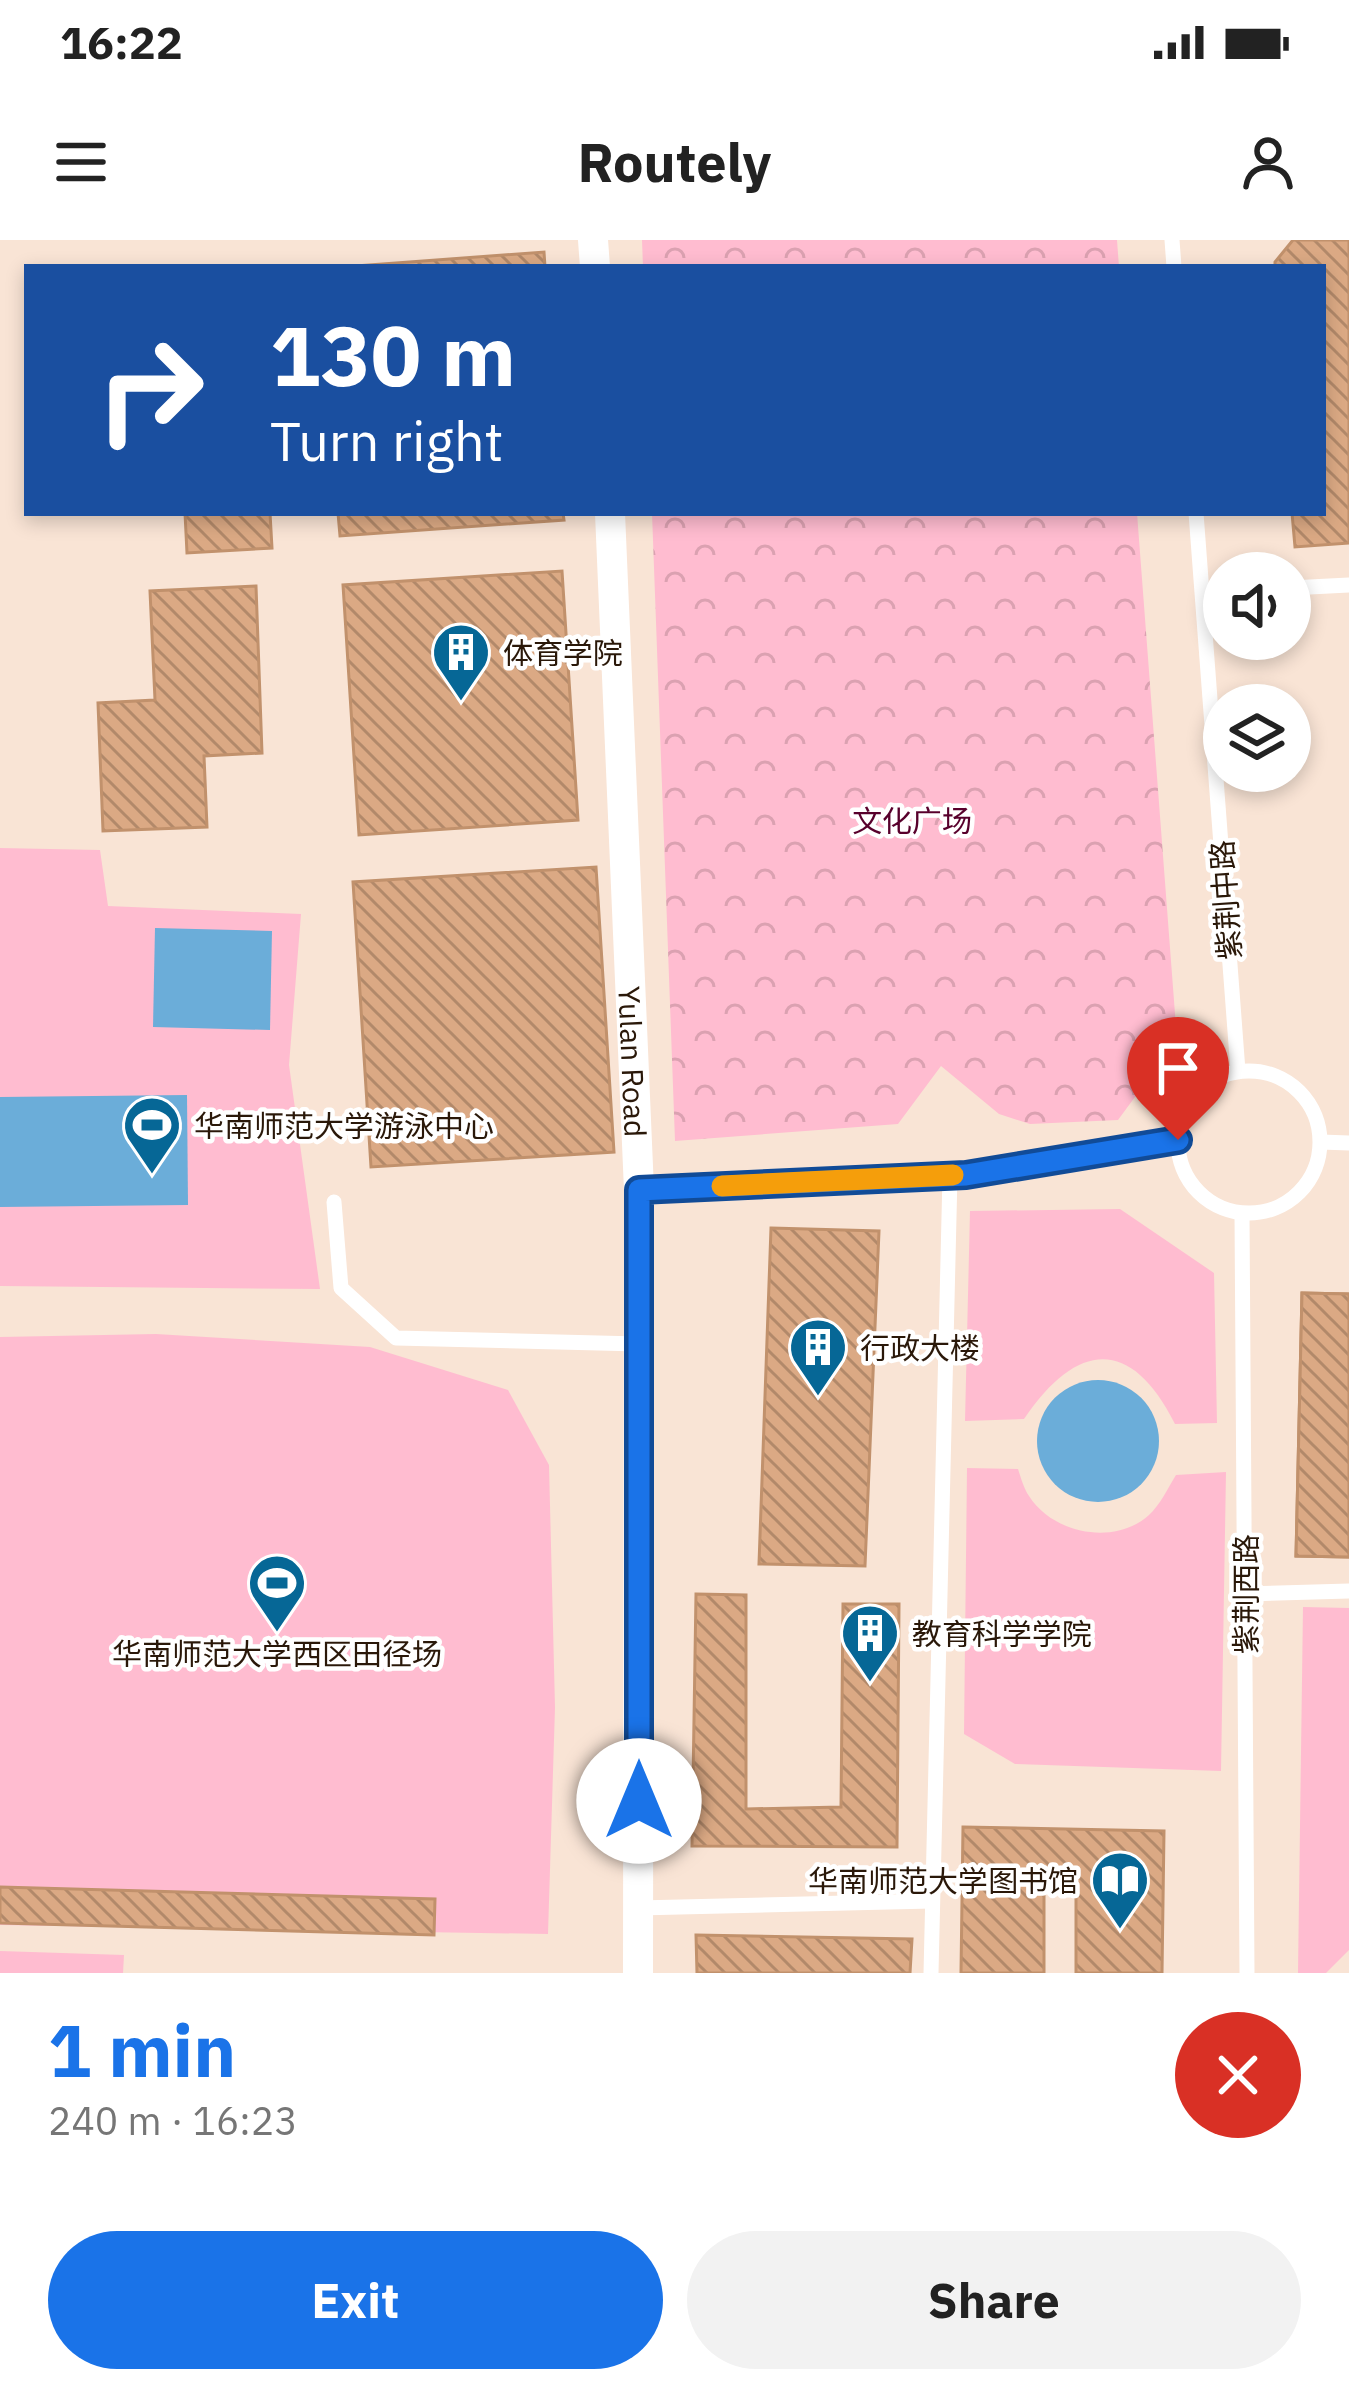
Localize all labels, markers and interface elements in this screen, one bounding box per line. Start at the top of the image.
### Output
text: 16:22 [60,13,183,71]
text: Routely [578,127,771,197]
icon: menu [48,129,114,195]
icon: person [1235,129,1301,195]
text: 130 m [270,300,516,409]
icon: right [72,312,228,468]
text: Turn right [270,406,504,476]
map controls [1203,552,1311,792]
button: sound [1203,552,1311,660]
building icon: 体育学院 [430,621,492,703]
place label: 体育学院 [503,633,623,672]
button: layers [1203,684,1311,792]
park label: 文化广场 [852,801,972,840]
street label: 紫荆中路 [1201,839,1249,961]
street label: Yulan Road [611,985,656,1138]
pin [1127,1017,1229,1140]
icon: arrive [1145,1035,1211,1101]
sports icon: 华南师范大学游泳中心 [121,1094,183,1176]
place label: 华南师范大学游泳中心 [194,1106,494,1145]
building icon: 行政大楼 [787,1316,849,1398]
place label: 行政大楼 [860,1328,980,1367]
street label: 紫荆西路 [1226,1534,1265,1654]
sports icon: 华南师范大学西区田径场 [246,1552,308,1634]
building icon: 教育科学学院 [839,1602,901,1684]
place label: 教育科学学院 [912,1614,1092,1653]
place label: 华南师范大学西区田径场 [112,1634,442,1673]
position arrow [576,1738,702,1864]
library icon: 华南师范大学图书馆 [1089,1849,1151,1931]
place label: 华南师范大学图书馆 [808,1861,1078,1900]
text: 1 min [48,2003,236,2097]
button: close [1175,2012,1301,2138]
text: 240 m · 16:23 [48,2095,298,2146]
button: Exit [48,2231,663,2369]
button: Share [687,2231,1301,2369]

